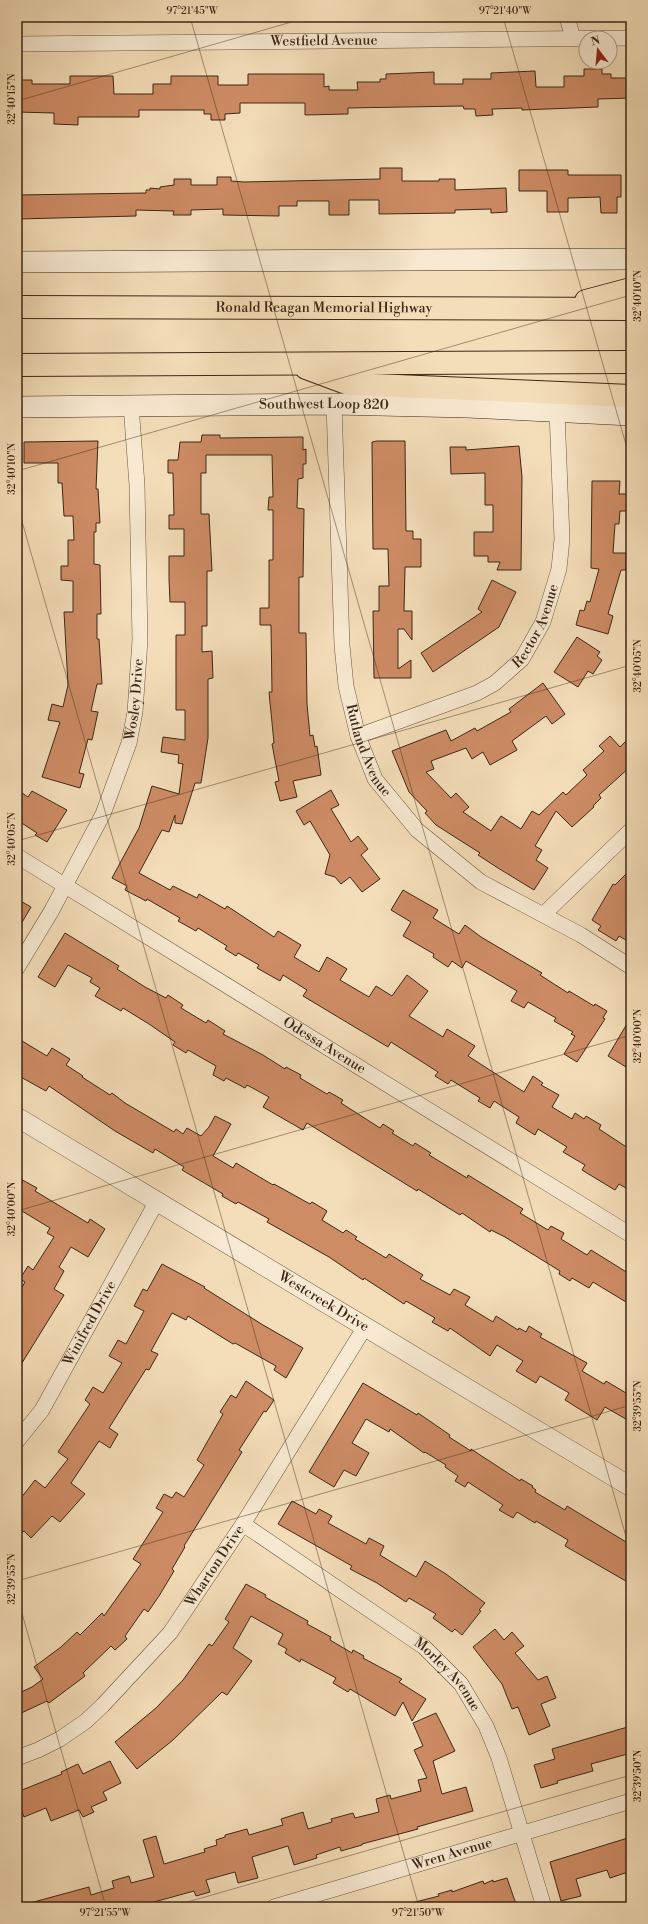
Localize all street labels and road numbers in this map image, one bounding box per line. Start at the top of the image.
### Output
street label: Westfield Avenue [269,31,378,51]
street label: Ronald Reagan Memorial Highway [216,299,433,317]
street label: Southwest Loop 820 [259,395,389,414]
street label: Rector Avenue [509,582,563,672]
street label: Wosley Drive [121,658,148,743]
street label: Rutland Avenue [342,702,395,801]
street label: Odessa Avenue [279,1013,369,1078]
street label: Westcreek Drive [274,1267,372,1336]
street label: Winifred Drive [59,1277,120,1370]
street label: Wharton Drive [181,1522,249,1611]
street label: Morley Avenue [410,1634,484,1715]
street label: Wren Avenue [409,1834,494,1875]

